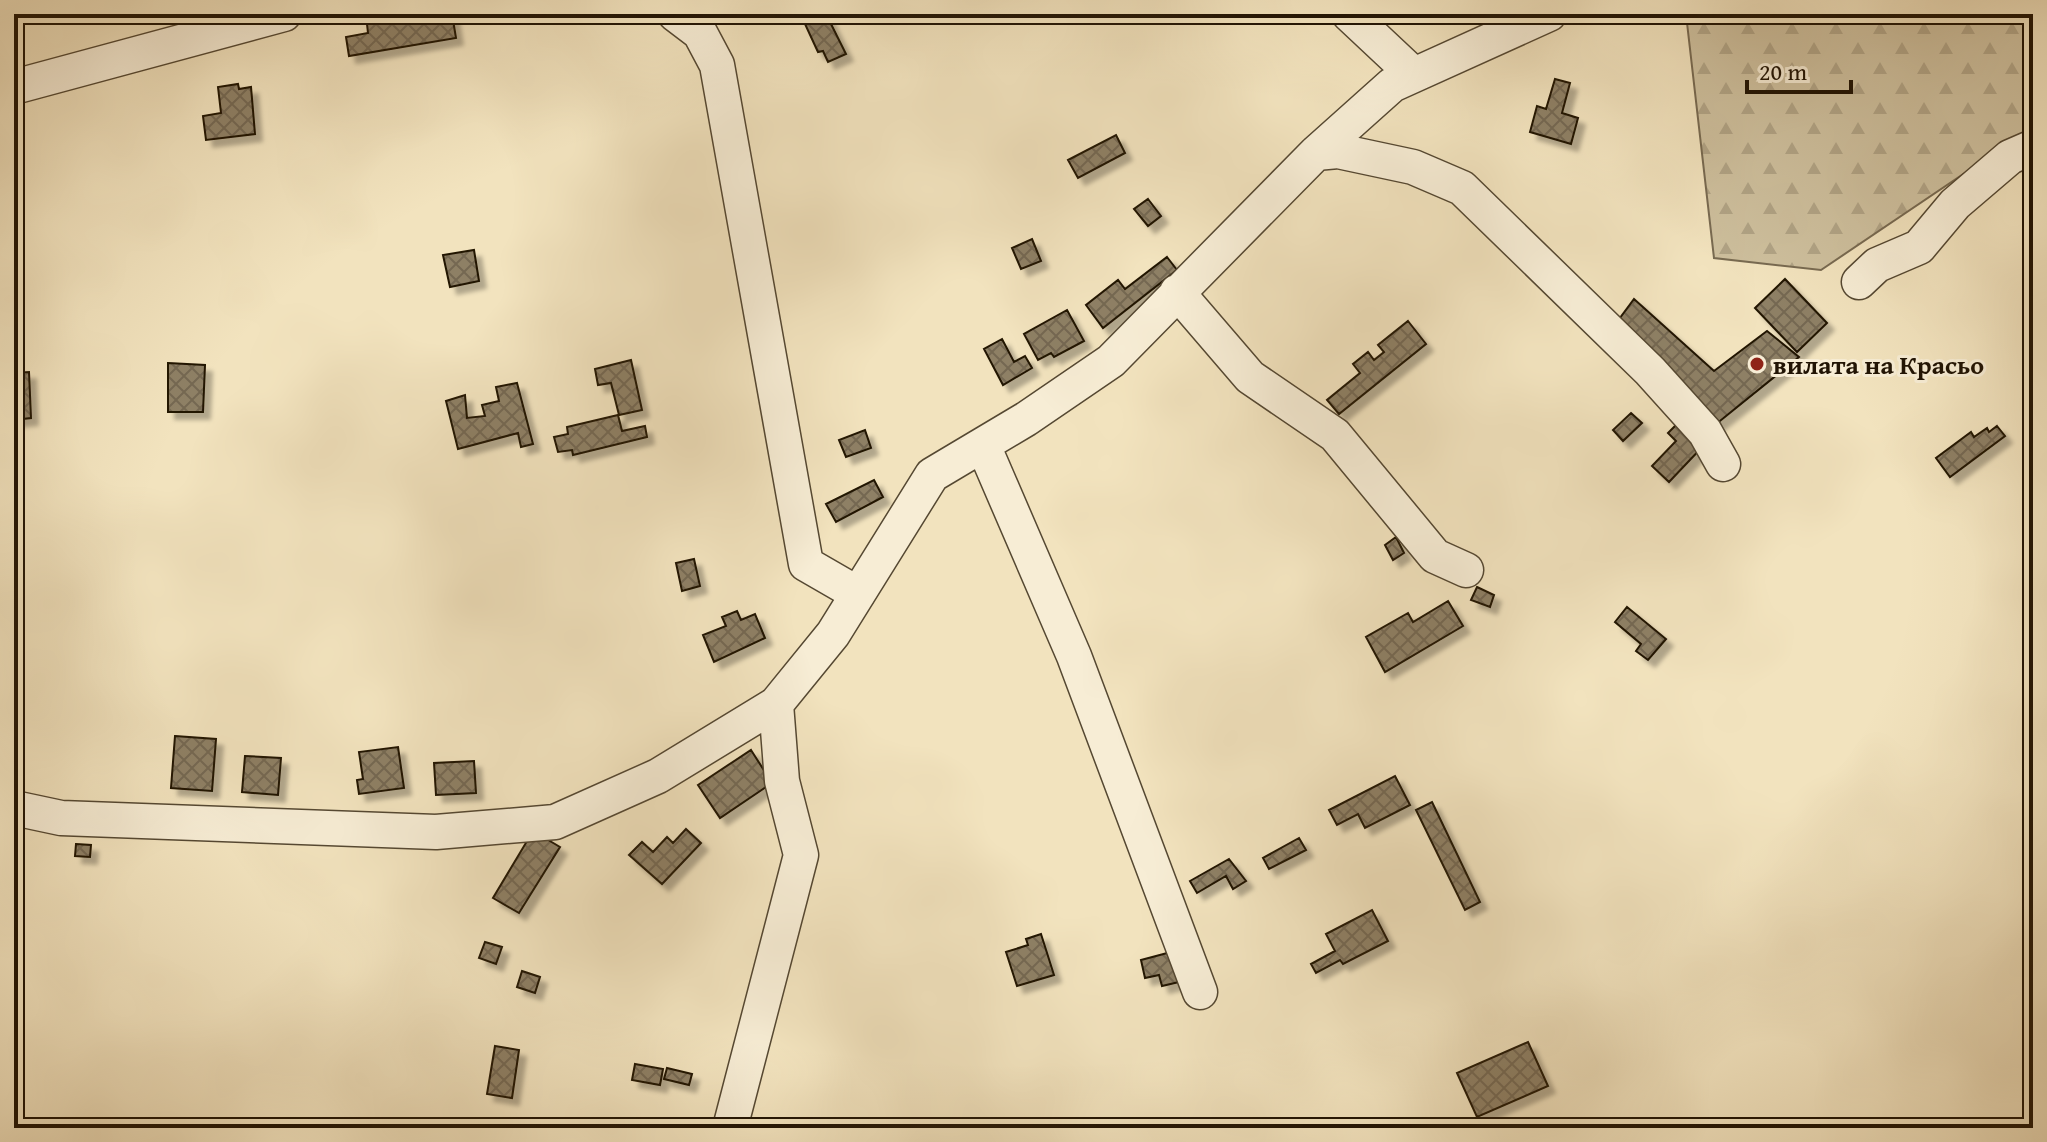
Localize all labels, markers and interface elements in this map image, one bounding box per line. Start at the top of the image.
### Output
scale bar [1747,44,1851,94]
text: 20 m [1759,54,1807,89]
place label: вилата на Красьо [1773,345,1984,384]
marker: вилата на Красьо [1748,355,1766,373]

